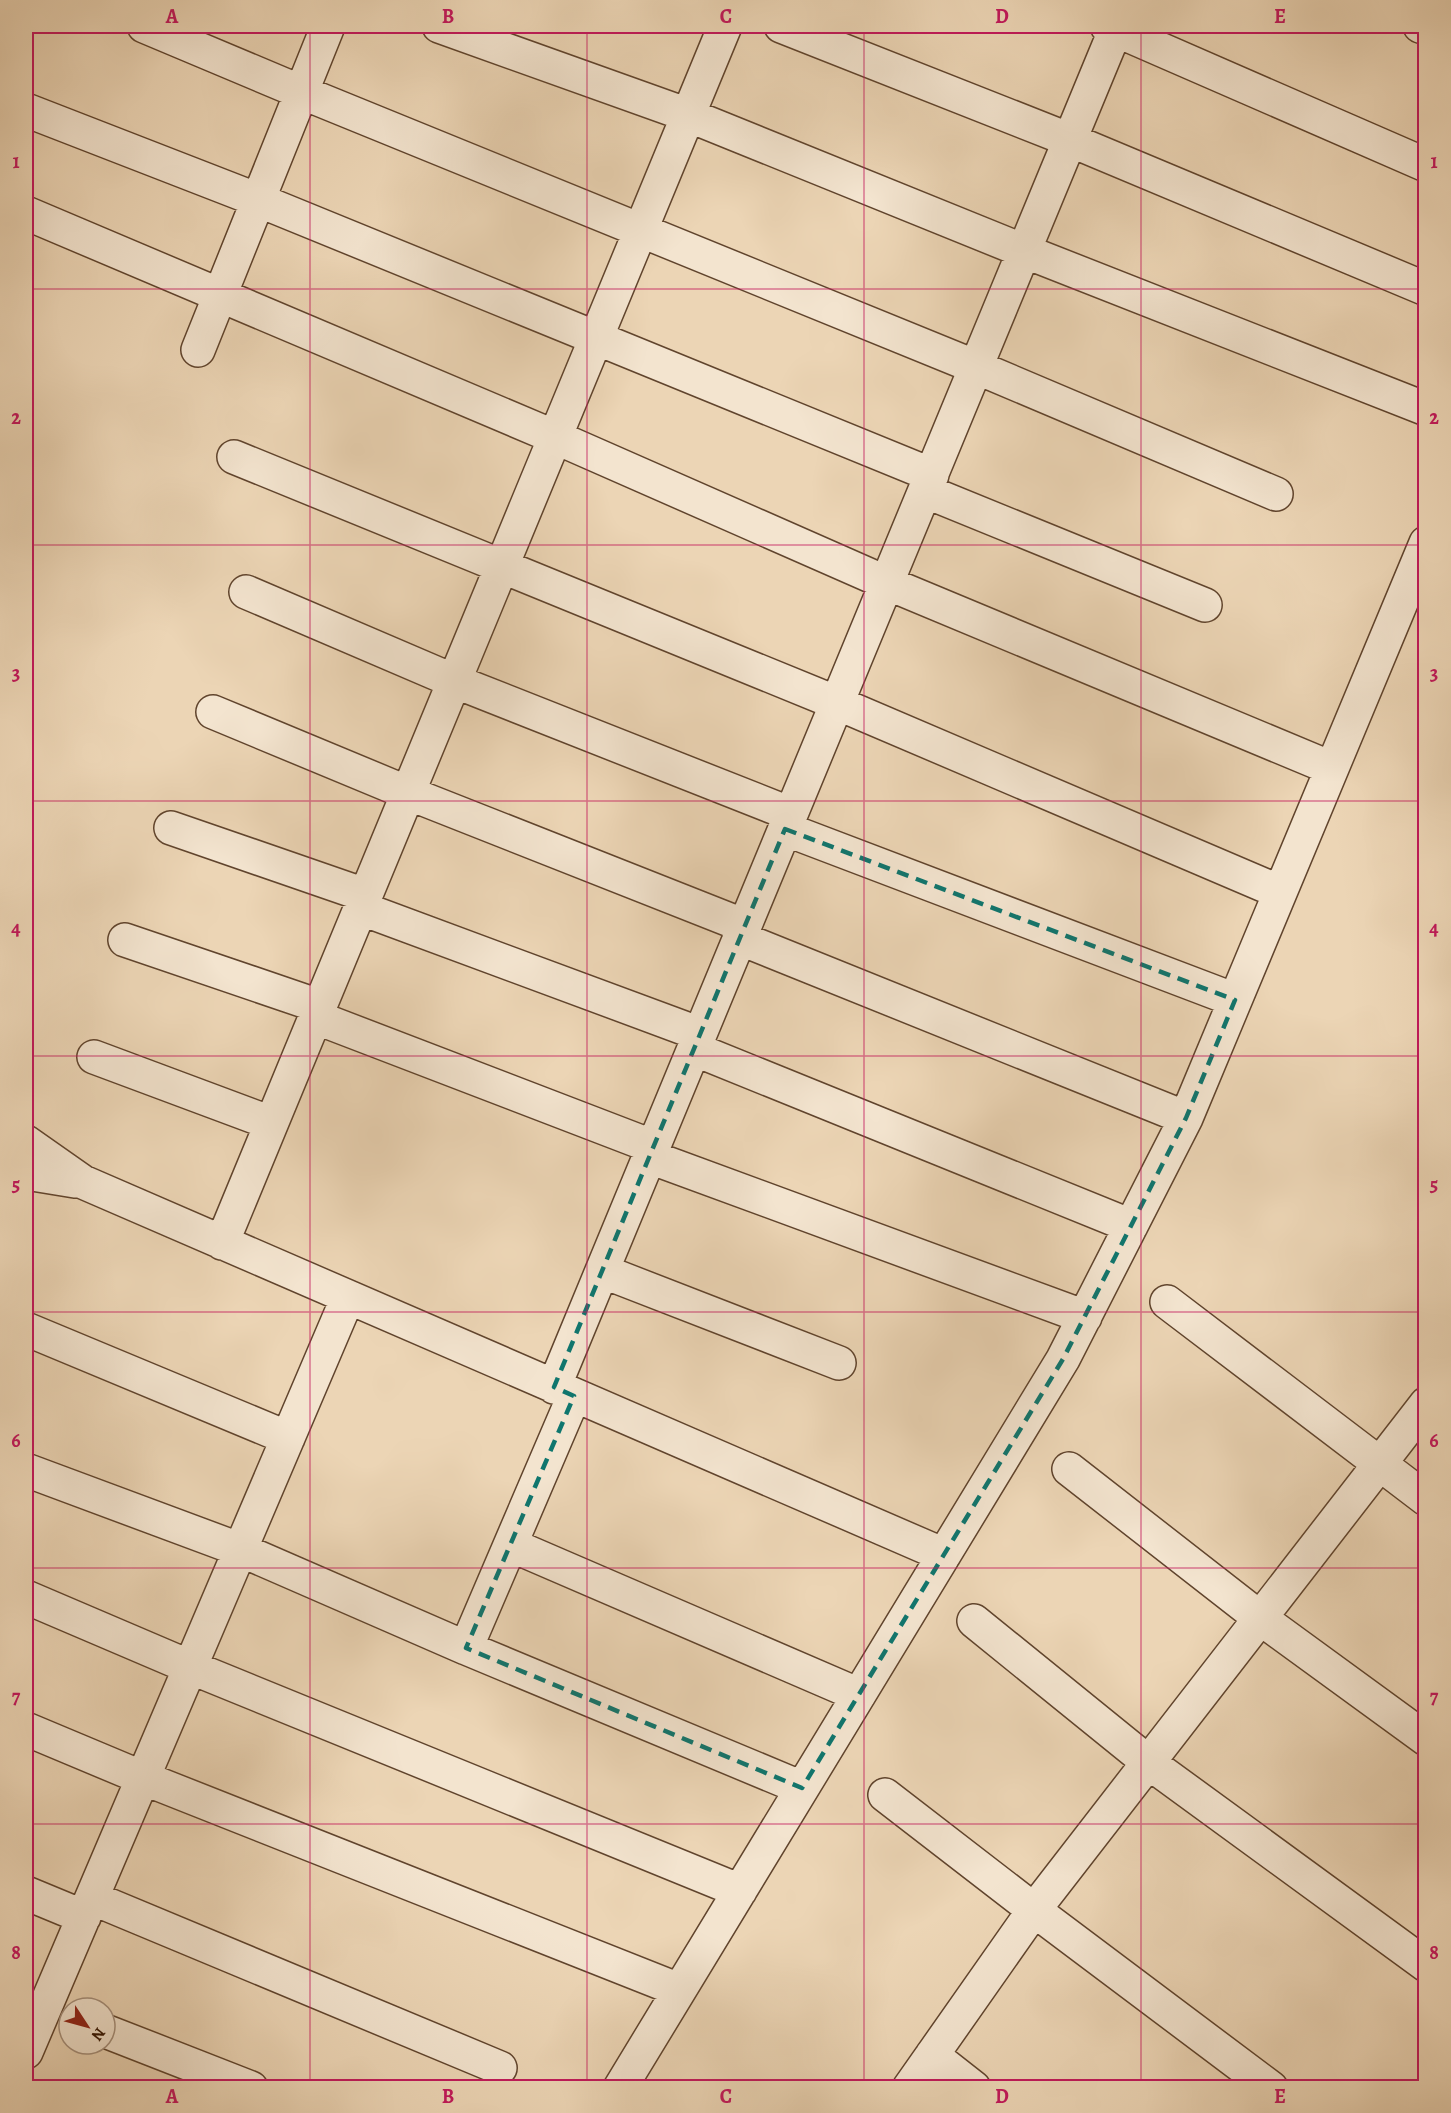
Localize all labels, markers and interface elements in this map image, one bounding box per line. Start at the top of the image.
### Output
text: A [165,3,179,30]
text: B [442,3,454,30]
text: C [720,3,732,30]
text: D [995,3,1009,30]
text: E [1274,3,1286,30]
text: 1 [12,148,20,175]
text: 1 [1430,148,1438,175]
text: 2 [11,404,21,431]
text: 2 [1429,404,1439,431]
text: 3 [12,660,20,687]
text: 3 [1430,660,1438,687]
text: 4 [11,915,21,942]
text: 4 [1429,915,1439,942]
text: 5 [12,1171,20,1198]
text: 5 [1430,1171,1438,1198]
text: 6 [11,1427,21,1454]
text: 6 [1429,1427,1439,1454]
text: 7 [12,1683,21,1710]
text: 7 [1430,1683,1439,1710]
text: 8 [11,1939,21,1966]
text: 8 [1429,1939,1439,1966]
north arrow [57,1996,117,2056]
text: N [86,2023,111,2046]
text: A [165,2083,179,2110]
text: B [442,2083,454,2110]
text: C [720,2083,732,2110]
text: D [995,2083,1009,2110]
text: E [1274,2083,1286,2110]

